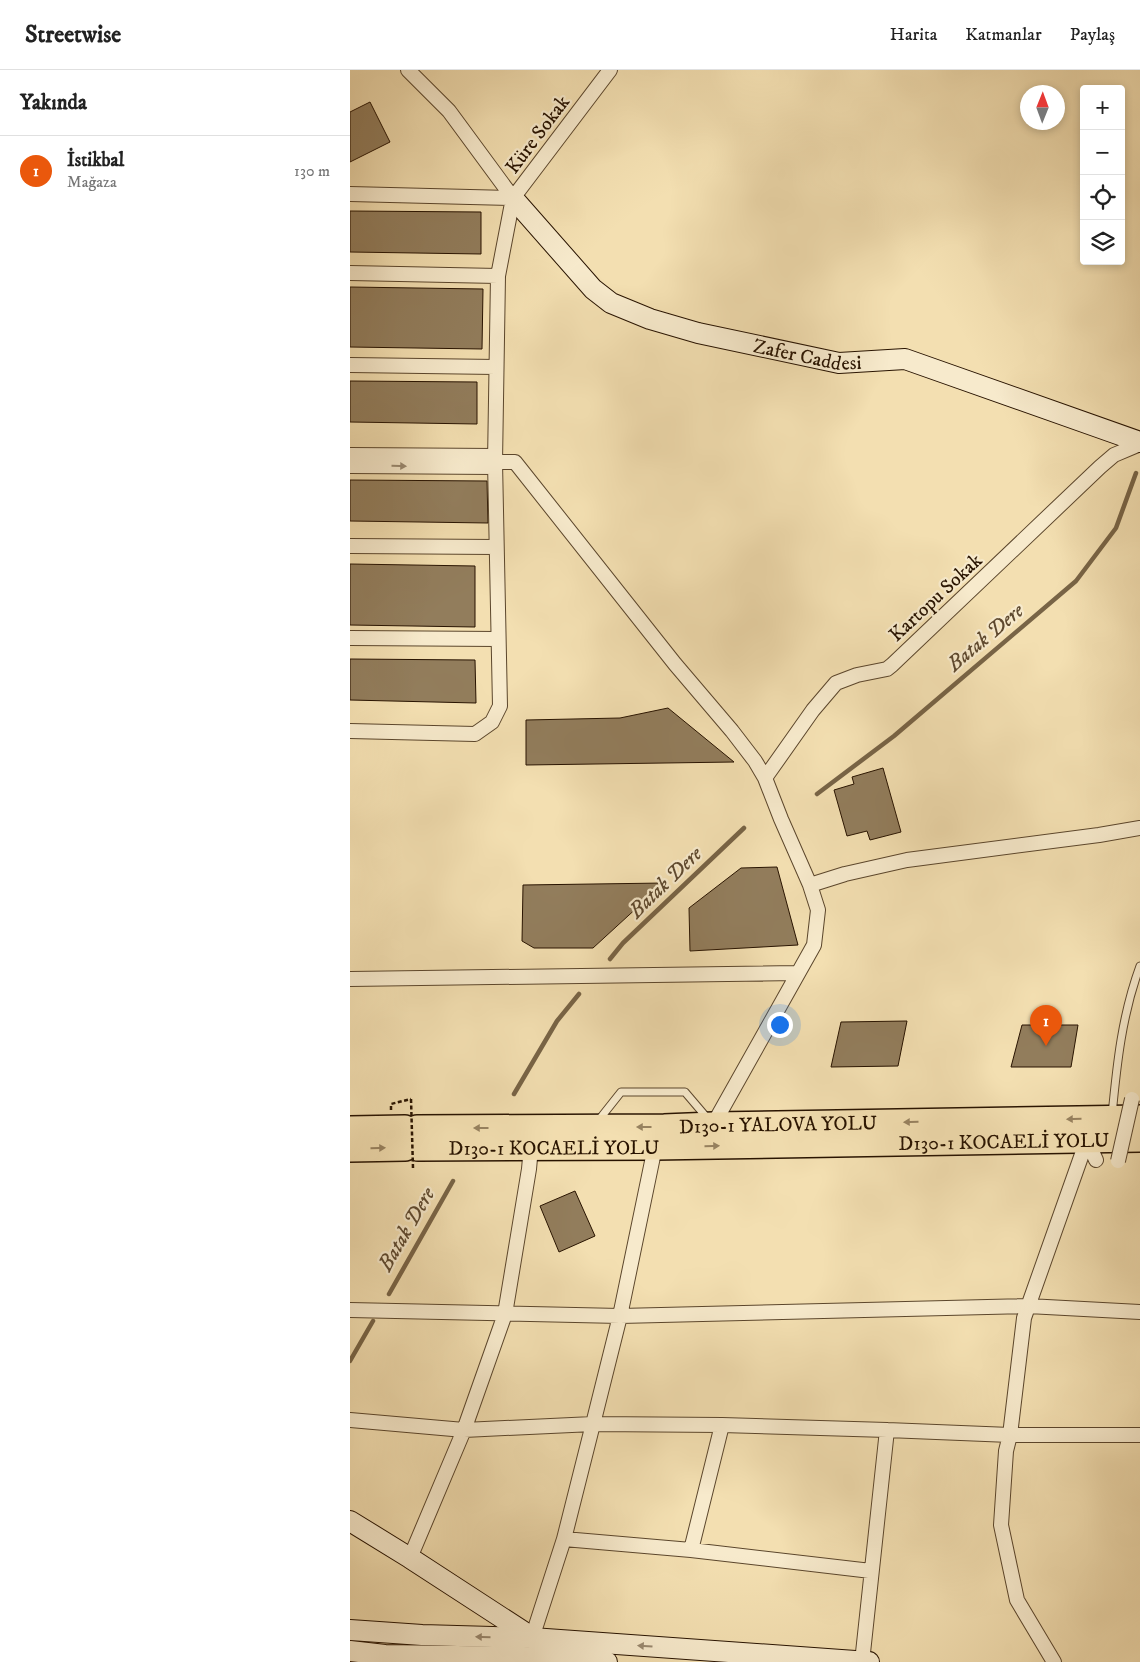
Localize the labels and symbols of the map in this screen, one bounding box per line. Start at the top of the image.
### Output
north arrow [1020,85,1065,130]
street label: Küre Sokak [501,91,576,179]
street label: Zafer Caddesi [751,334,862,377]
one-way arrow [391,462,407,470]
street label: Kartopu Sokak [884,548,988,648]
water label: Batak Dere [941,598,1030,678]
water label: Batak Dere [623,841,708,925]
pin: 1 [1030,1005,1062,1046]
your location [767,1012,793,1038]
street label: D130-1 YALOVA YOLU [678,1111,877,1140]
one-way arrow [1066,1115,1082,1123]
one-way arrow [903,1118,919,1126]
one-way arrow [636,1123,652,1131]
one-way arrow [473,1124,489,1132]
street label: D130-1 KOCAELİ YOLU [898,1129,1110,1157]
street label: D130-1 KOCAELİ YOLU [448,1136,660,1162]
one-way arrow [704,1142,720,1150]
one-way arrow [370,1144,386,1152]
water label: Batak Dere [372,1182,442,1277]
one-way arrow [475,1632,491,1640]
one-way arrow [637,1642,653,1650]

